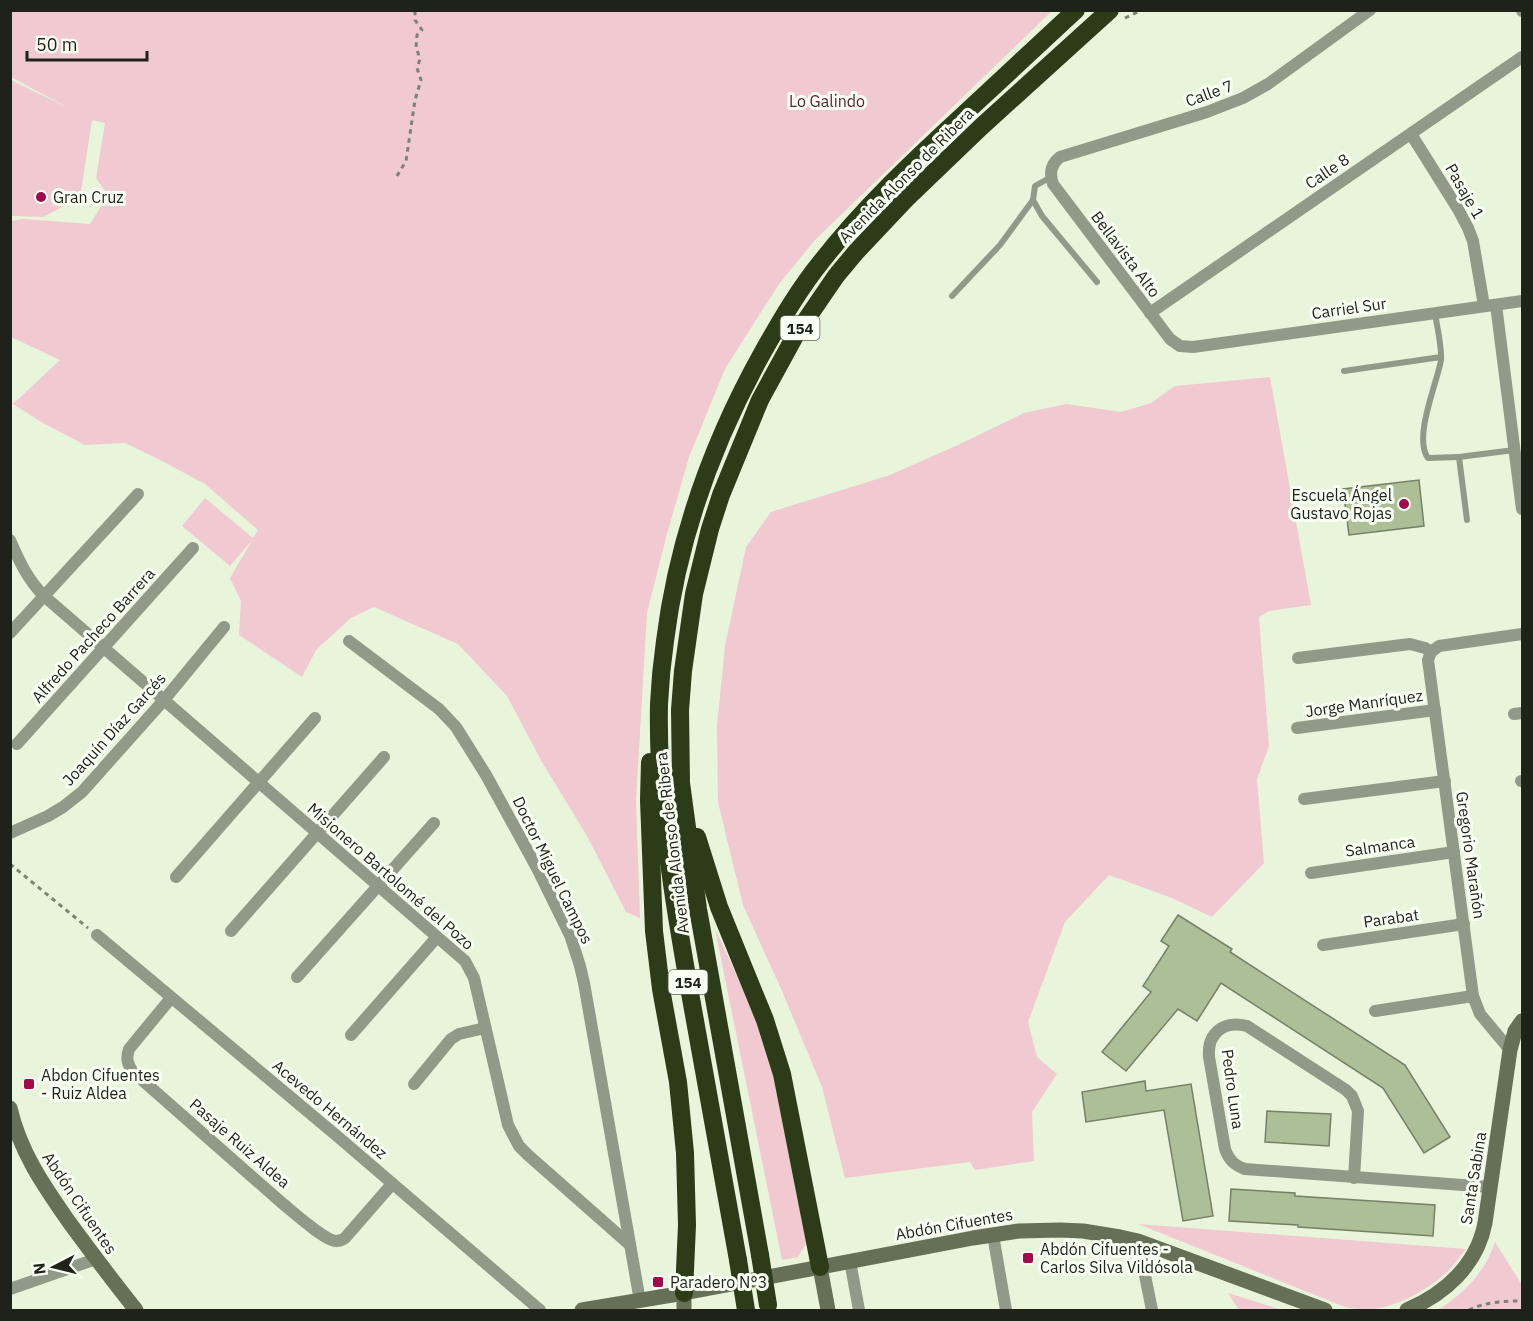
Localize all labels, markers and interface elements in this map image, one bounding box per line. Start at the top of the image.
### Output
scale bar [27,24,147,62]
text: 50 m [36,33,78,56]
street label: Calle 7 [1182,75,1236,111]
park label: Lo Galindo [789,91,865,111]
street label: Avenida Alonso de Ribera [834,103,978,247]
street label: Calle 8 [1301,149,1353,193]
street label: Pasaje 1 [1441,160,1489,222]
place label: Gran Cruz [53,187,124,207]
marker: Gran Cruz [34,190,48,204]
street label: Bellavista Alto [1087,207,1165,301]
street label: Carriel Sur [1310,293,1388,323]
road number: 154 [780,316,820,340]
place label: Escuela Ángel Gustavo Rojas [1290,484,1392,523]
marker: Escuela Ángel Gustavo Rojas [1397,497,1411,511]
street label: Alfredo Pacheco Barrera [27,563,159,707]
street label: Joaquín Díaz Garcés [58,668,170,790]
street label: Jorge Manríquez [1304,685,1424,721]
street label: Avenida Alonso de Ribera [651,751,693,935]
street label: Gregorio Marañón [1452,790,1490,920]
street label: Doctor Miguel Campos [509,793,597,947]
street label: Misionero Bartolomé del Pozo [304,798,478,954]
street label: Salmanca [1344,831,1417,861]
street label: Parabat [1362,904,1420,932]
road number: 154 [668,970,708,994]
street label: Pedro Luna [1217,1048,1249,1131]
street label: Acevedo Hernández [269,1055,391,1163]
place label: Abdon Cifuentes - Ruiz Aldea [41,1065,160,1103]
marker: Abdon Cifuentes - Ruiz Aldea [22,1077,36,1091]
street label: Pasaje Ruiz Aldea [186,1094,295,1192]
street label: Santa Sabina [1456,1130,1490,1226]
street label: Abdón Cifuentes [38,1148,122,1258]
street label: Abdón Cifuentes [894,1204,1014,1244]
north arrow [24,1237,84,1297]
place label: Abdón Cifuentes - Carlos Silva Vildósola [1040,1239,1193,1277]
marker: Abdón Cifuentes - Carlos Silva Vildósola [1021,1251,1035,1265]
text: N [28,1262,50,1276]
place label: Paradero N°3 [670,1272,767,1292]
marker: Paradero N°3 [651,1275,665,1289]

